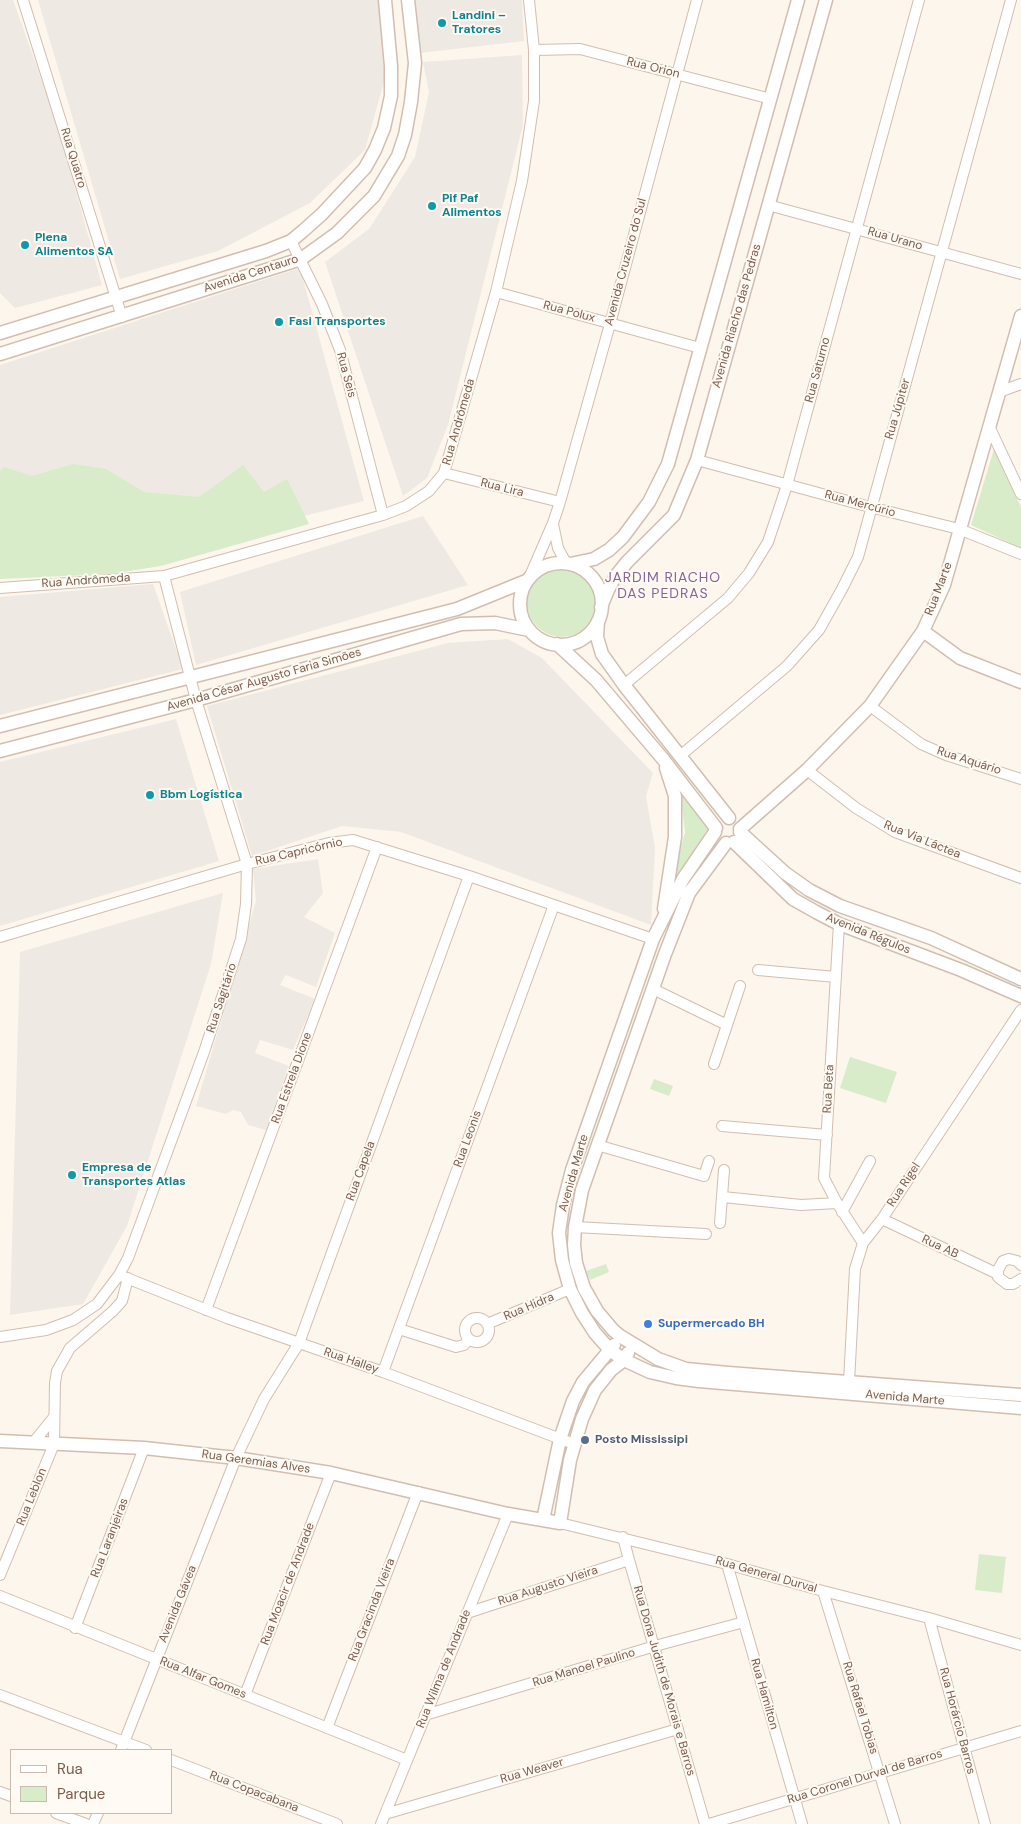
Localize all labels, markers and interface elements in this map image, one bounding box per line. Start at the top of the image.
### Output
place label: Landini – Tratores [452,9,506,37]
marker: Landini – Tratores [436,17,448,29]
street label: Rua Orion [625,54,681,82]
street label: Rua Quatro [57,126,89,190]
place label: Pif Paf Alimentos [442,192,502,220]
street label: Avenida Cruzeiro do Sul [602,197,650,327]
marker: Pif Paf Alimentos [426,200,438,212]
street label: Rua Urano [866,224,924,254]
place label: Plena Alimentos SA [35,231,113,259]
marker: Plena Alimentos SA [19,239,31,251]
street label: Avenida Riacho das Pedras [710,242,764,390]
street label: Avenida Centauro [202,252,300,296]
street label: Rua Polux [542,298,596,326]
place label: Fasi Transportes [289,315,386,329]
marker: Fasi Transportes [273,316,285,328]
street label: Rua Saturno [802,336,834,404]
street label: Rua Seis [333,351,359,399]
street label: Rua Andrômeda [440,377,478,467]
street label: Rua Júpiter [882,377,914,441]
street label: Rua Lira [479,476,525,500]
street label: Rua Mercúrio [823,488,897,520]
street label: Rua Marte [922,560,956,618]
district label: JARDIM RIACHO DAS PEDRAS [603,570,723,602]
street label: Rua Andrômeda [41,571,131,591]
street label: Avenida César Augusto Faria Simões [165,645,363,715]
street label: Rua Aquário [935,744,1003,778]
place label: Bbm Logística [160,788,242,802]
marker: Bbm Logística [144,789,156,801]
street label: Rua Via Láctea [881,818,963,862]
street label: Rua Capricórnio [254,835,344,869]
street label: Avenida Régulos [824,910,912,958]
street label: Rua Sagitário [204,961,240,1035]
street label: Rua Estrela Dione [269,1030,315,1126]
street label: Rua Beta [821,1064,837,1114]
street label: Rua Leonis [451,1109,485,1169]
street label: Avenida Marte [556,1133,592,1213]
street label: Rua Capela [344,1139,378,1203]
street label: Rua Rigel [884,1160,924,1210]
place label: Empresa de Transportes Atlas [82,1161,186,1189]
marker: Empresa de Transportes Atlas [66,1169,78,1181]
street label: Rua AB [919,1232,961,1262]
street label: Rua Hidra [502,1290,556,1324]
place label: Supermercado BH [658,1317,765,1331]
marker: Supermercado BH [642,1318,654,1330]
street label: Rua Halley [322,1345,380,1377]
street label: Avenida Marte [865,1387,945,1409]
place label: Posto Mississipi [595,1433,688,1447]
marker: Posto Mississipi [579,1434,591,1446]
street label: Rua Geremias Alves [201,1447,311,1477]
street label: Rua Leblon [14,1466,50,1528]
street label: Rua Laranjeiras [88,1496,132,1580]
street label: Rua Moacir de Andrade [258,1521,318,1647]
street label: Rua General Durval [714,1554,818,1596]
street label: Rua Gracinda Vieira [346,1556,398,1664]
street label: Avenida Gávea [156,1563,200,1645]
street label: Rua Augusto Vieira [496,1563,600,1609]
street label: Rua Dona Judith de Morais e Barros [630,1584,698,1778]
street label: Rua Wilma de Andrade [414,1608,474,1730]
street label: Rua Manoel Paulino [531,1646,637,1690]
street label: Rua Alfar Gomes [158,1654,248,1702]
street label: Rua Hamilton [747,1657,781,1731]
street label: Rua Rafael Tobias [839,1660,881,1756]
street label: Rua Horárcio Barros [936,1666,978,1776]
street label: Rua Coronel Durval de Barros [786,1747,944,1807]
legend [10,1749,172,1814]
street label: Rua Weaver [499,1755,565,1787]
text: Rua [57,1759,83,1779]
street label: Rua Copacabana [207,1768,301,1816]
text: Parque [57,1784,105,1804]

